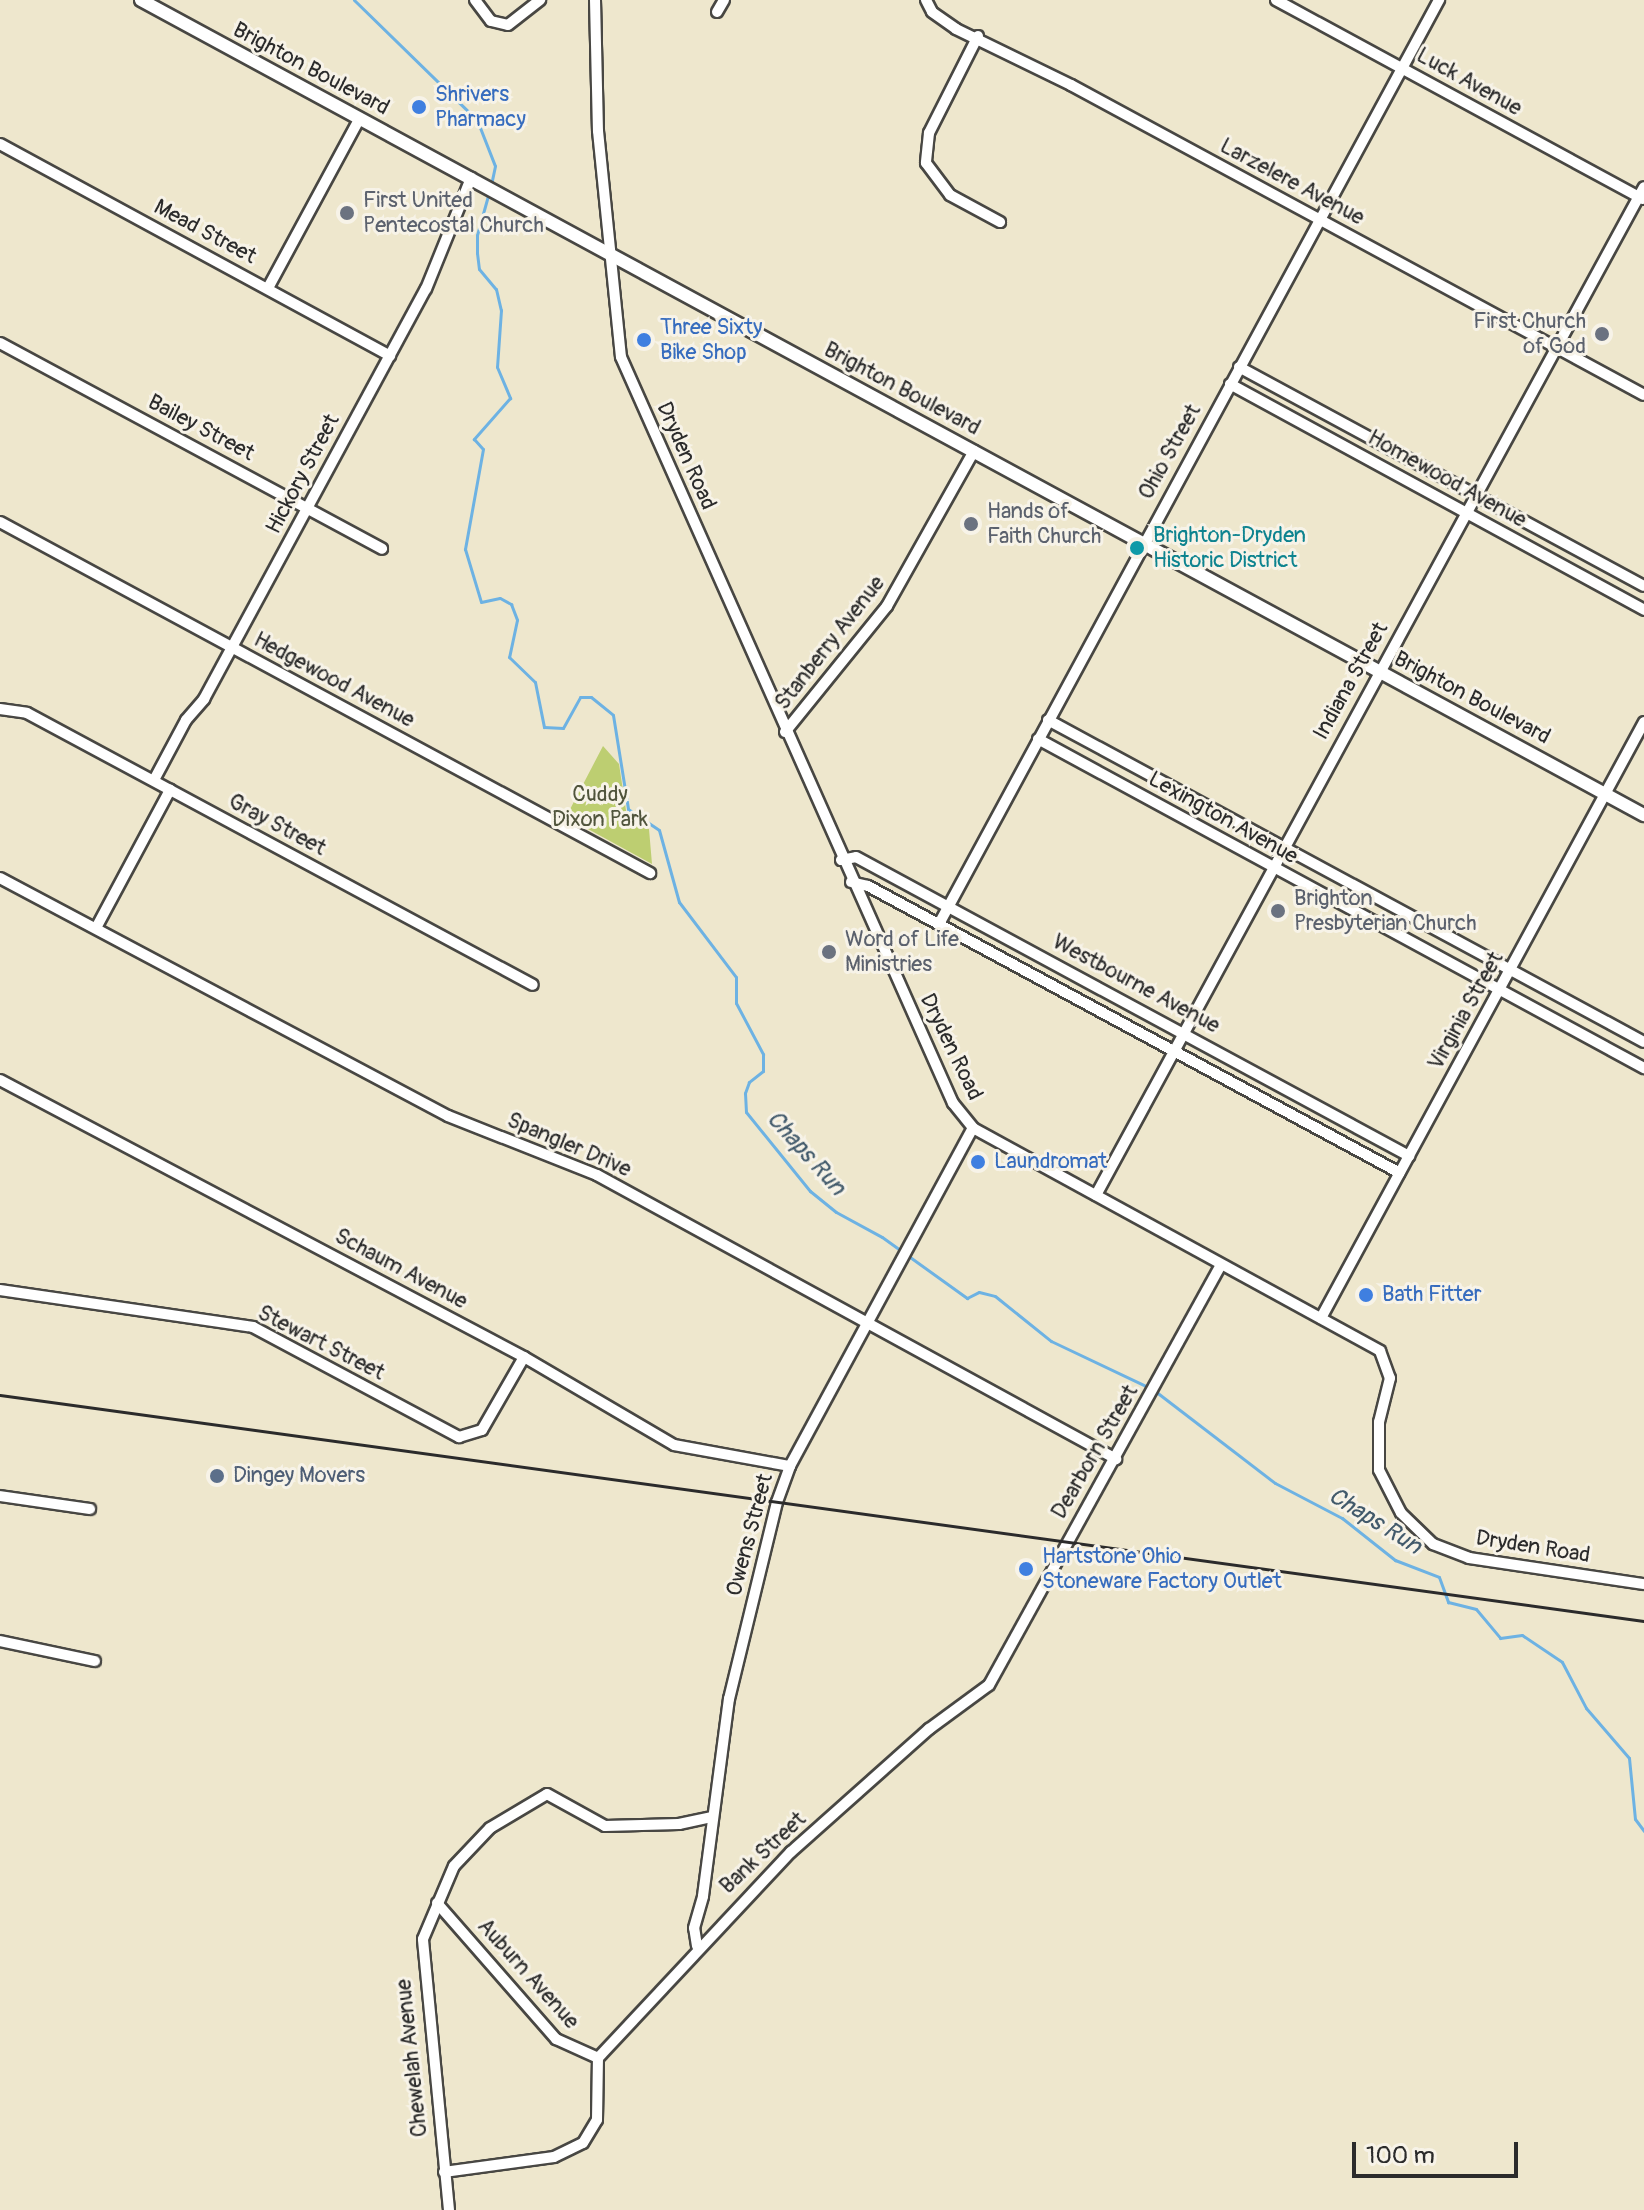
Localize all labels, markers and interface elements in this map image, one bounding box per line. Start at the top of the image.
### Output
street label: Brighton Boulevard [228,17,394,121]
street label: Luck Avenue [1412,42,1526,122]
place label: Shrivers Pharmacy [435,81,526,132]
marker: Shrivers Pharmacy [410,98,428,116]
street label: Larzelere Avenue [1215,133,1369,231]
place label: First United Pentecostal Church [363,187,544,238]
street label: Mead Street [149,194,261,270]
marker: First United Pentecostal Church [338,204,356,222]
place label: First Church of God [1473,308,1586,360]
place label: Three Sixty Bike Shop [660,314,762,366]
marker: First Church of God [1593,325,1611,343]
marker: Three Sixty Bike Shop [635,331,653,349]
street label: Brighton Boulevard [819,337,985,441]
street label: Bailey Street [143,389,259,467]
street label: Dryden Road [651,398,721,514]
street label: Ohio Street [1133,400,1207,504]
street label: Hickory Street [260,410,346,538]
street label: Homewood Avenue [1363,425,1531,533]
place label: Hands of Faith Church [987,498,1101,550]
marker: Hands of Faith Church [962,515,980,533]
place label: Brighton-Dryden Historic District [1153,522,1306,574]
marker: Brighton-Dryden Historic District [1128,539,1146,557]
street label: Stanberry Avenue [769,571,891,715]
street label: Indiana Street [1308,618,1394,744]
street label: Hedgewood Avenue [249,627,419,733]
street label: Brighton Boulevard [1389,646,1555,750]
street label: Lexington Avenue [1144,766,1302,870]
park label: Cuddy Dixon Park [552,781,648,832]
street label: Gray Street [224,788,330,862]
place label: Brighton Presbyterian Church [1294,885,1477,936]
marker: Brighton Presbyterian Church [1269,902,1287,920]
place label: Word of Life Ministries [845,926,959,978]
street label: Westbourne Avenue [1048,929,1224,1039]
marker: Word of Life Ministries [820,943,838,961]
street label: Virginia Street [1423,947,1509,1075]
street label: Dryden Road [914,989,988,1105]
water label: Chaps Run [760,1105,852,1201]
street label: Spangler Drive [503,1107,635,1183]
place label: Laundromat [994,1149,1107,1175]
marker: Laundromat [969,1153,987,1171]
street label: Schaum Avenue [330,1223,472,1315]
place label: Bath Fitter [1382,1282,1482,1308]
marker: Bath Fitter [1357,1286,1375,1304]
street label: Stewart Street [253,1300,389,1386]
street label: Dearborn Street [1046,1380,1144,1524]
place label: Dingey Movers [233,1463,365,1489]
marker: Dingey Movers [208,1467,226,1485]
street label: Owens Street [721,1471,779,1599]
water label: Chaps Run [1323,1481,1427,1561]
street label: Dryden Road [1474,1525,1592,1569]
place label: Hartstone Ohio Stoneware Factory Outlet [1042,1543,1282,1594]
marker: Hartstone Ohio Stoneware Factory Outlet [1017,1560,1035,1578]
street label: Bank Street [714,1806,812,1900]
street label: Auburn Avenue [472,1914,584,2034]
street label: Chewelah Avenue [391,1978,433,2138]
scale bar [1356,2126,1522,2176]
text: 100 m [1366,2141,1435,2170]

